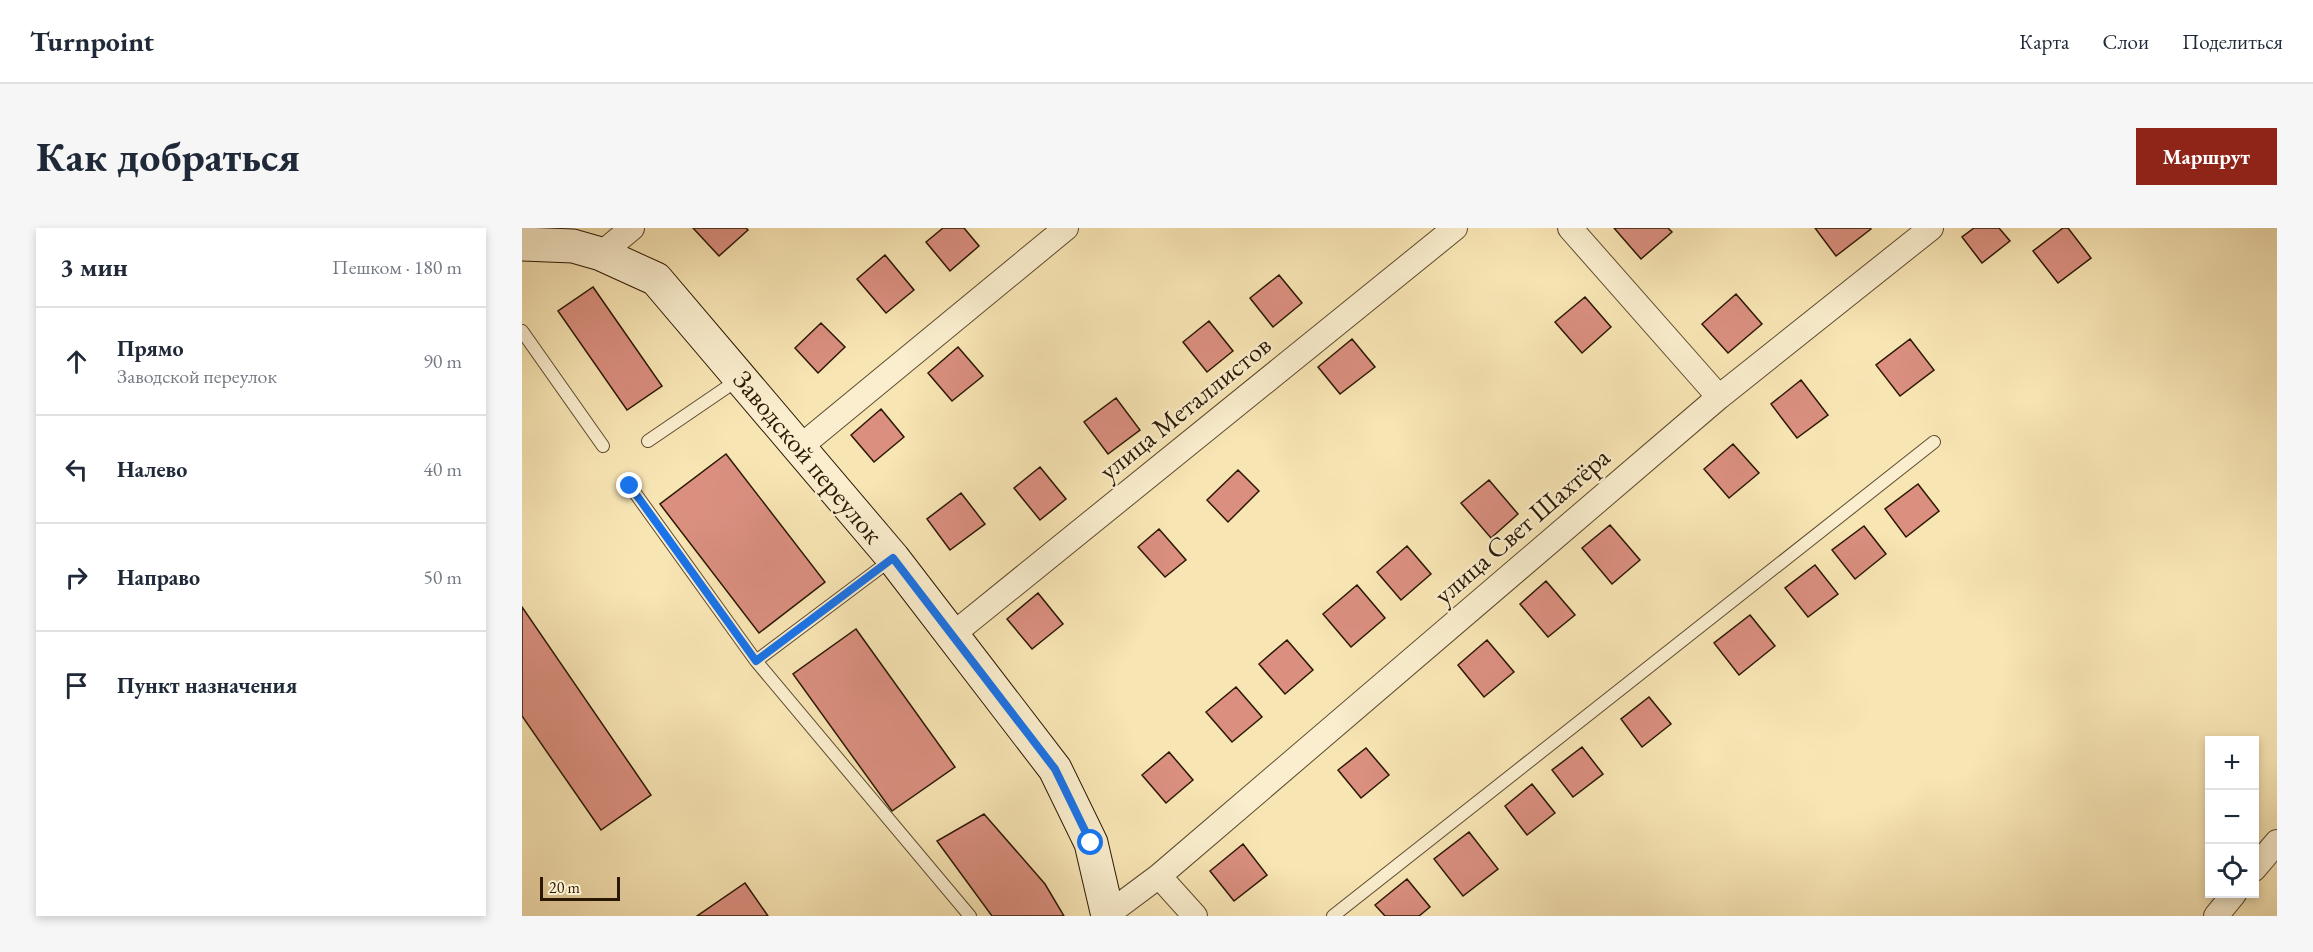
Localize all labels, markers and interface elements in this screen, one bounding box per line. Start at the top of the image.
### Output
text: Turnpoint [30,23,154,59]
text: Карта [2019,28,2069,55]
text: Слои [2102,28,2149,55]
text: Поделиться [2182,28,2283,55]
button: Маршрут [2136,128,2277,185]
text: Как добраться [36,129,300,184]
text: 3 мин [60,250,128,284]
text: Пешком · 180 m [332,254,462,280]
street label: улица Металлистов [1091,327,1278,488]
text: Прямо [117,334,184,363]
icon: ahead [60,345,93,378]
text: 90 m [423,348,462,374]
text: Заводской переулок [117,363,277,389]
street label: Заводской переулок [726,363,891,551]
street label: улица Свет Шахтёра [1426,439,1617,612]
icon: left [60,453,93,486]
text: Налево [117,455,187,484]
text: 40 m [423,456,462,482]
route end [616,472,642,498]
icon: right [60,561,93,594]
text: Направо [117,563,200,592]
text: 50 m [423,564,462,590]
icon: arrive [60,669,93,702]
text: Пункт назначения [117,671,297,700]
map controls [2205,736,2259,898]
button: + [2205,736,2259,790]
button: − [2205,790,2259,844]
route start [1077,829,1103,855]
button: locate [2205,844,2259,898]
scale bar [540,874,620,902]
text: 20 m [549,877,580,898]

